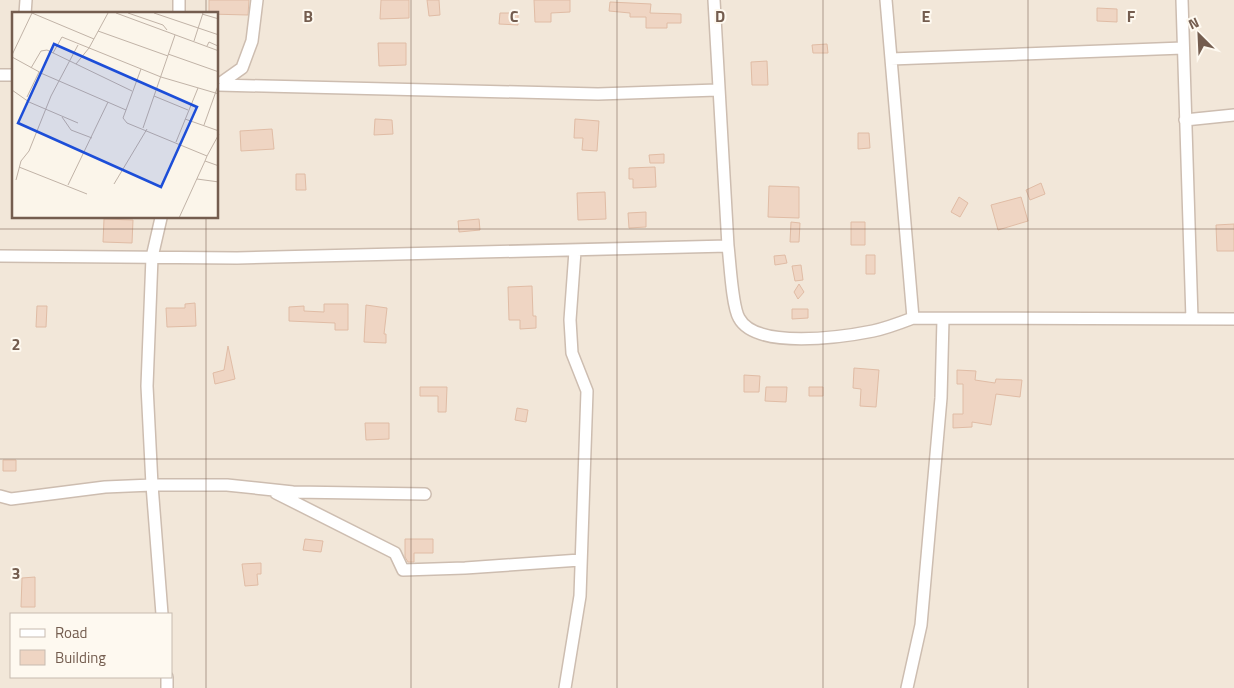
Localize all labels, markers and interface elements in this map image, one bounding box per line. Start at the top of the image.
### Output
text: B [303,4,313,28]
text: C [510,4,519,28]
text: D [715,4,725,28]
text: E [922,4,931,28]
text: F [1127,4,1136,28]
north arrow [1174,10,1224,60]
text: N [1185,11,1202,34]
inset map [12,12,219,219]
text: 2 [12,332,20,356]
text: 3 [12,561,20,585]
legend [10,613,172,678]
text: Road [55,621,87,644]
text: Building [55,646,106,669]

